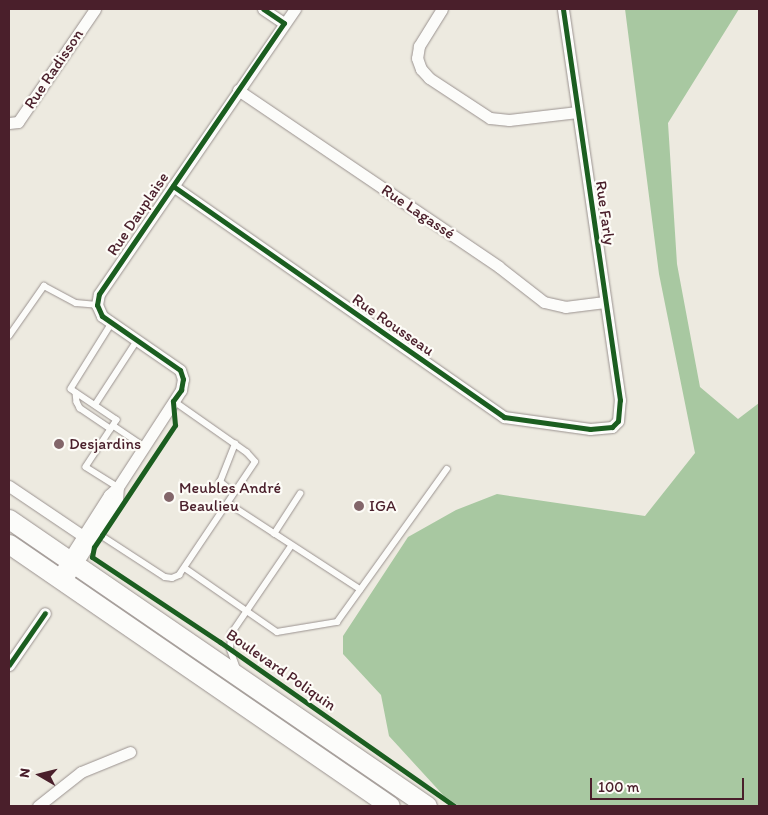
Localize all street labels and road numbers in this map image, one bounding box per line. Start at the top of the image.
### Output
street label: Rue Radisson [20,25,88,113]
street label: Rue Dauplaise [103,168,173,260]
street label: Rue Farly [591,180,619,246]
street label: Rue Lagassé [378,181,458,243]
street label: Rue Rousseau [348,290,438,360]
street label: Boulevard Poliquin [222,625,340,715]

